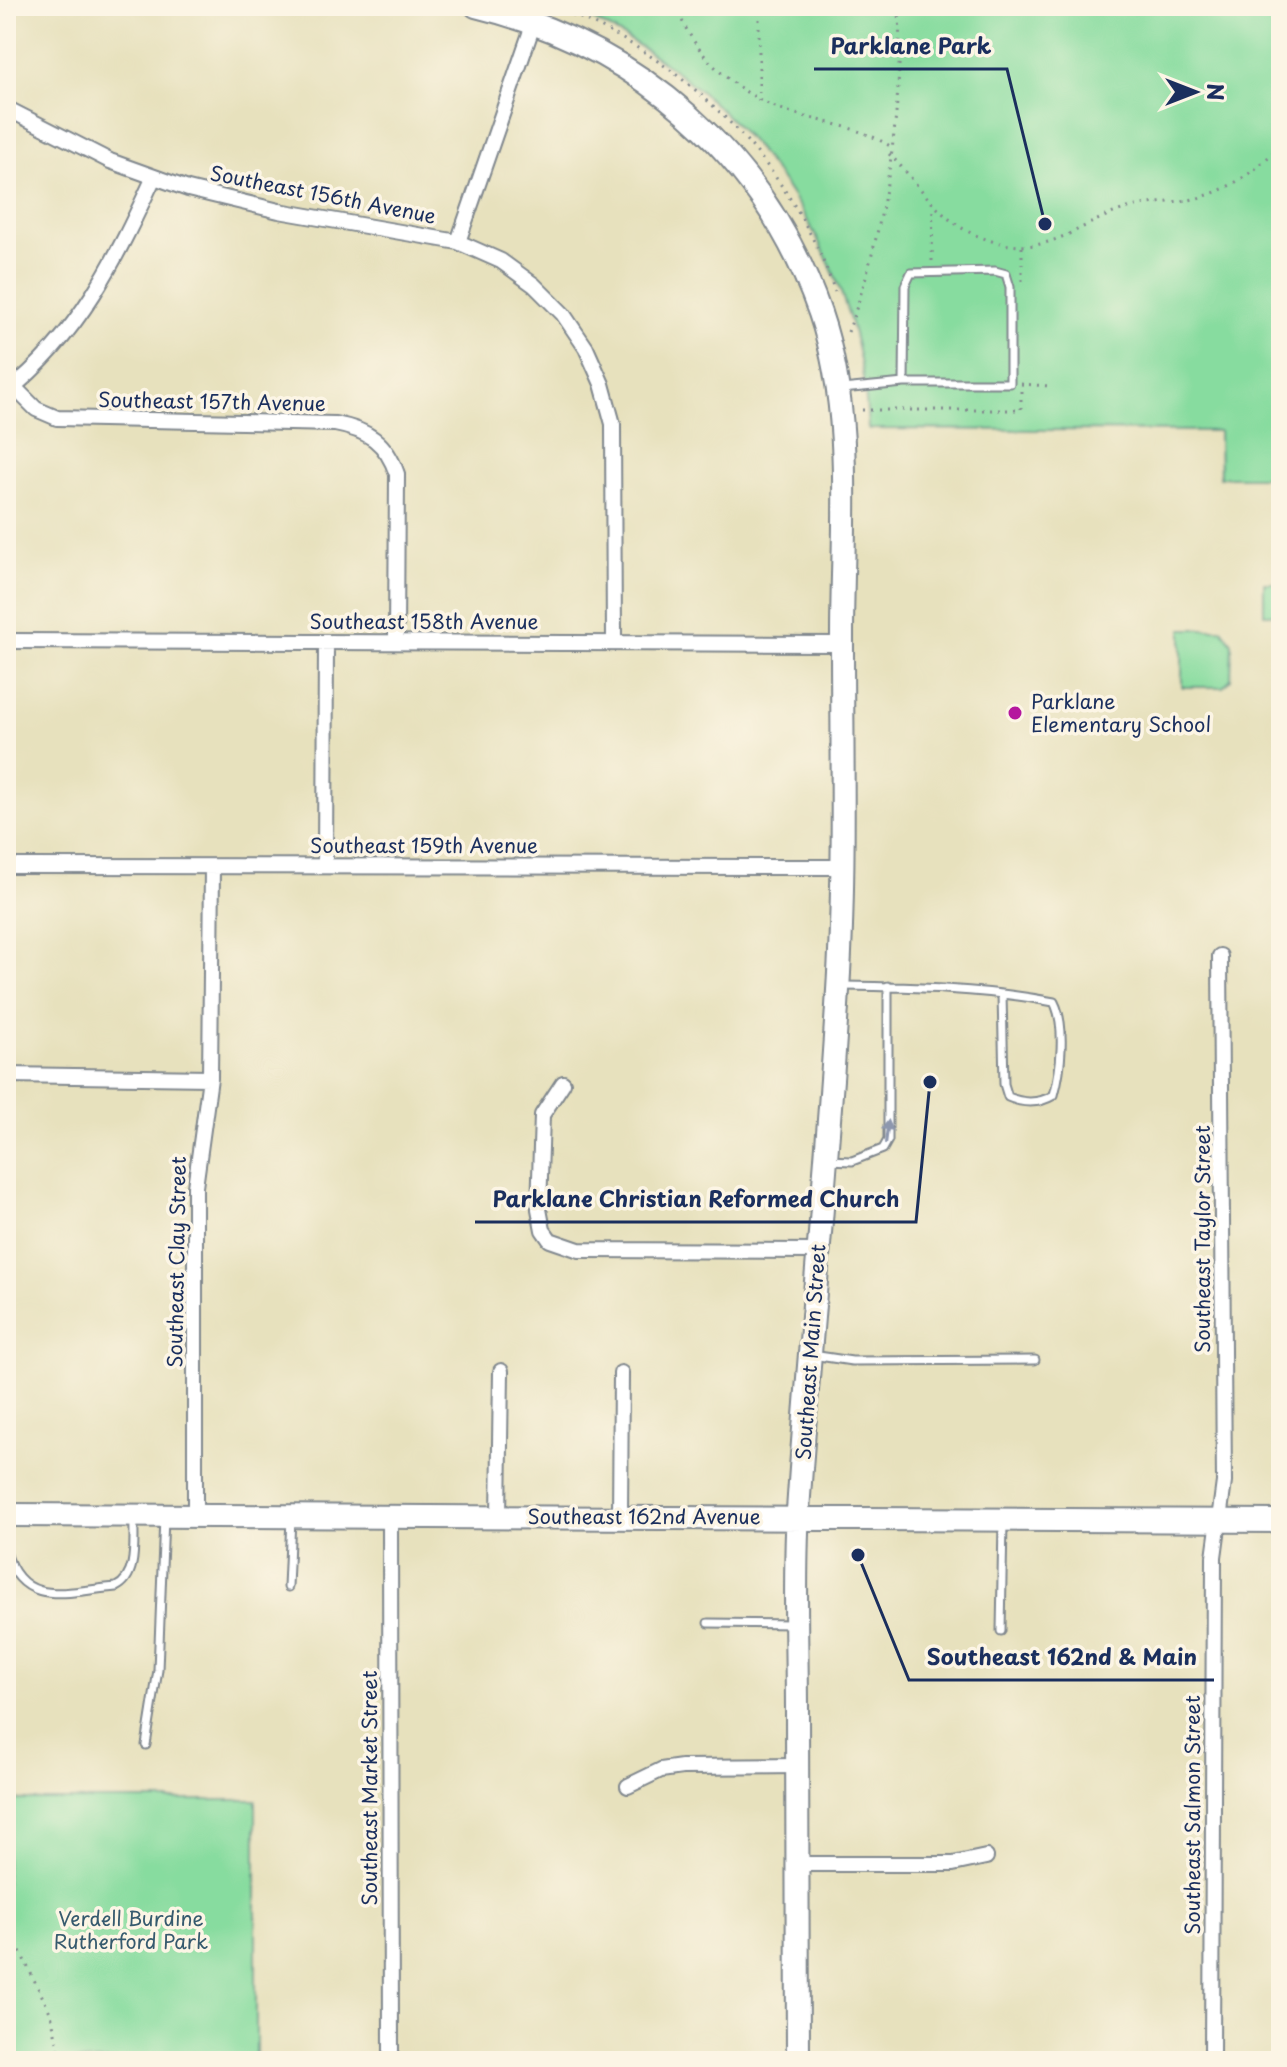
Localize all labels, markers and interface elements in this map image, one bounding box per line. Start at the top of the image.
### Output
callout: Parklane Park [814,23,1007,69]
text: Parklane Park [830,28,992,61]
north arrow [1155,52,1235,132]
text: N [1200,83,1233,101]
street label: Southeast 156th Avenue [208,157,439,231]
street label: Southeast 157th Avenue [98,384,326,418]
street label: Southeast 158th Avenue [310,606,539,636]
place label: Parklane Elementary School [1031,686,1211,739]
marker: Parklane Elementary School [1006,704,1024,722]
street label: Southeast 159th Avenue [310,830,538,860]
one-way arrow [880,1119,893,1144]
street label: Southeast Taylor Street [1187,1125,1217,1353]
street label: Southeast Clay Street [159,1156,193,1368]
callout: Parklane Christian Reformed Church [475,1176,916,1222]
text: Parklane Christian Reformed Church [493,1181,900,1214]
street label: Southeast Main Street [787,1243,833,1461]
street label: Southeast 162nd Avenue [527,1501,761,1531]
callout: Southeast 162nd & Main [909,1634,1214,1680]
text: Southeast 162nd & Main [927,1639,1197,1672]
street label: Southeast Market Street [354,1670,384,1906]
street label: Southeast Salmon Street [1177,1695,1207,1935]
park label: Verdell Burdine Rutherford Park [54,1903,208,1956]

